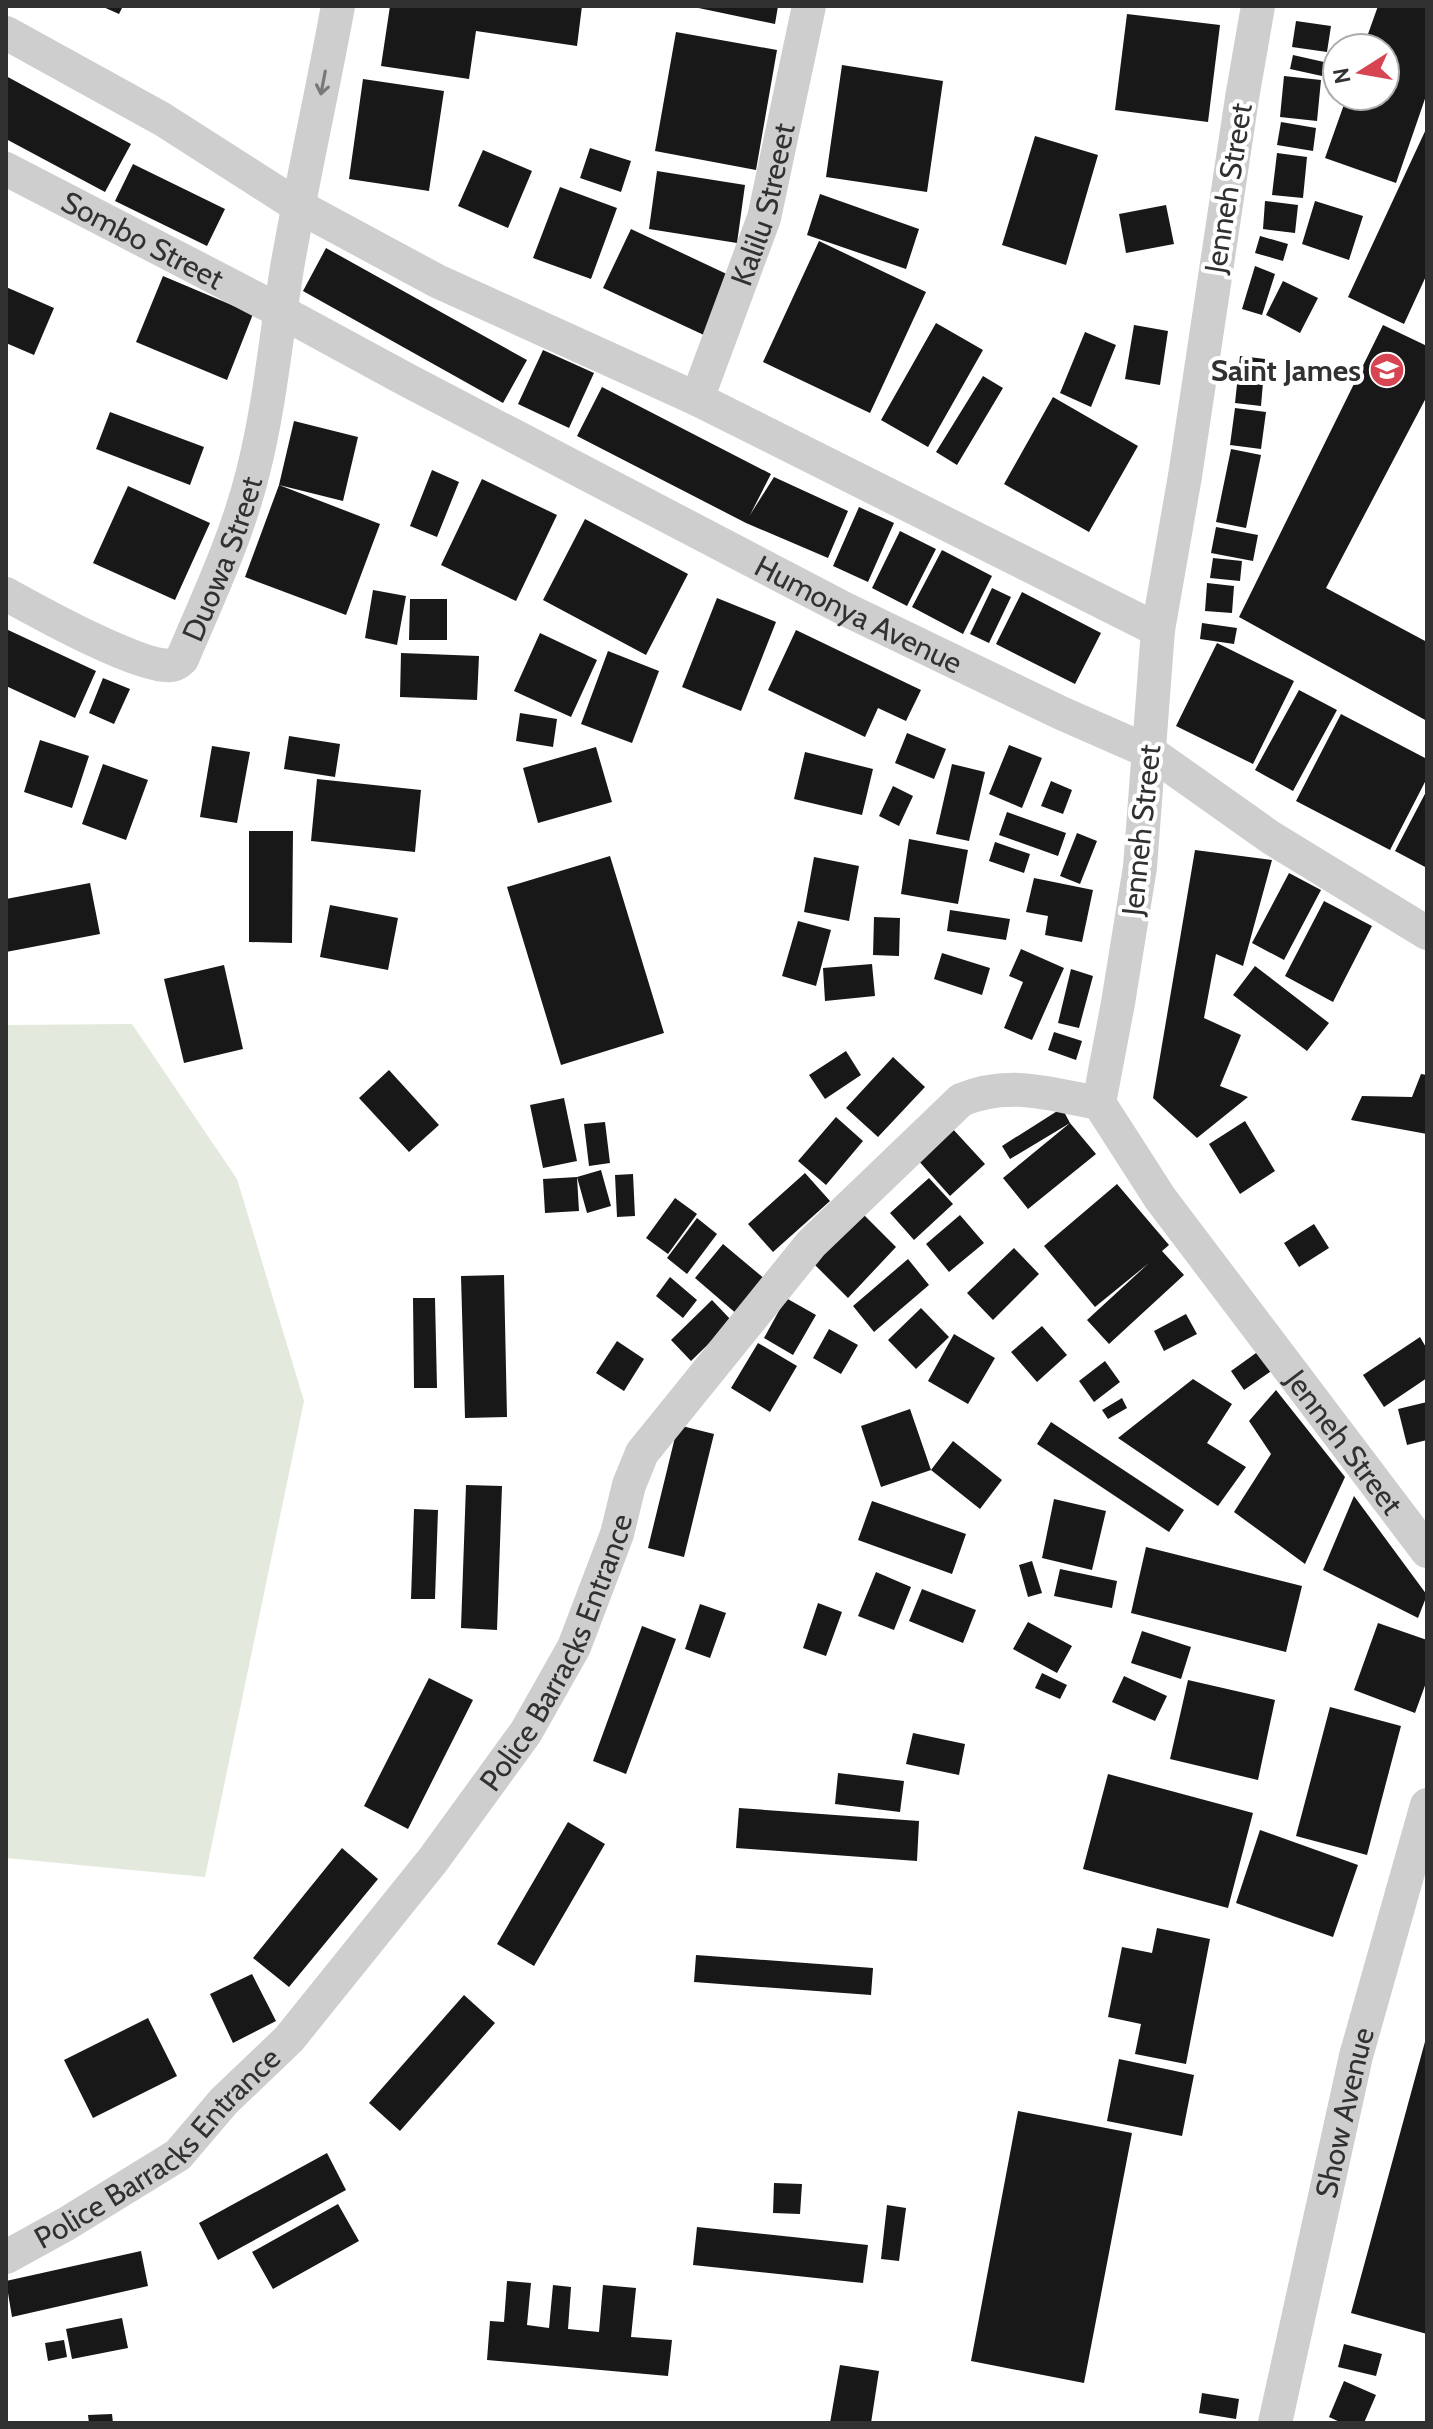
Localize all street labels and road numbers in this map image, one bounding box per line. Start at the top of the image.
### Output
street label: Jenneh Street [1196,100,1260,277]
street label: Kalilu Streeet [722,120,802,291]
street label: Sombo Street [55,183,230,297]
street label: Duowa Street [173,472,270,647]
street label: Humonya Avenue [749,547,969,681]
street label: Jenneh Street [1114,743,1168,918]
street label: Jenneh Street [1277,1361,1411,1522]
street label: Police Barracks Entrance [471,1510,640,1798]
street label: Show Avenue [1307,2023,1382,2201]
street label: Police Barracks Entrance [28,2039,288,2256]

